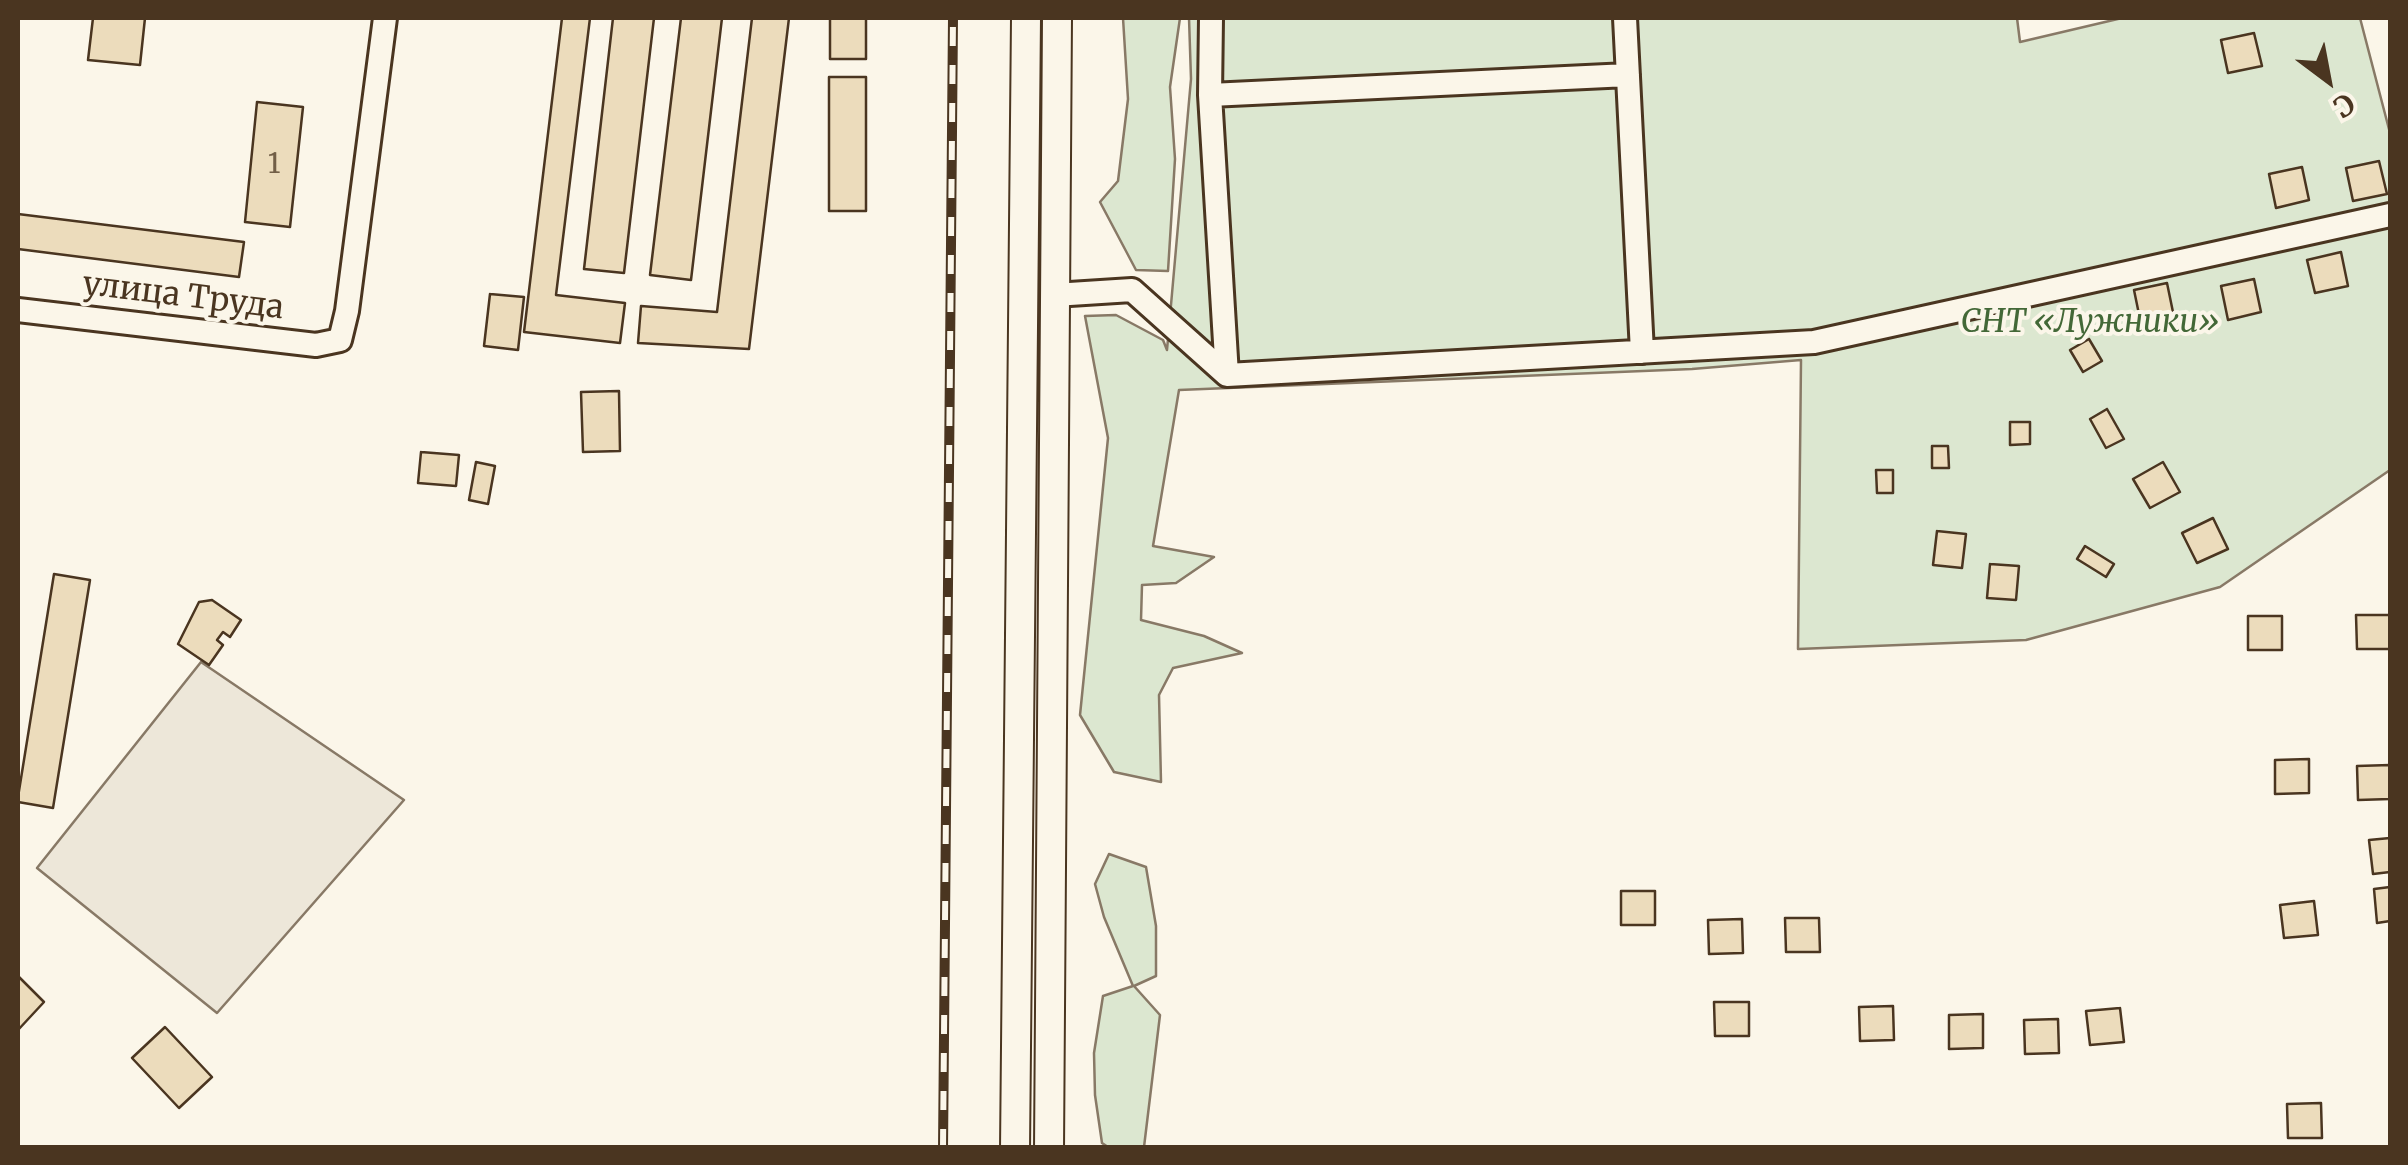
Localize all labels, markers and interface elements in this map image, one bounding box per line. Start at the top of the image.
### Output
north arrow [2278,30,2378,130]
text: С [2326,85,2361,126]
house number: 1 [268,148,280,182]
street label: улица Труда [80,266,286,328]
park label: СНТ «Лужники» [1961,304,2219,342]

